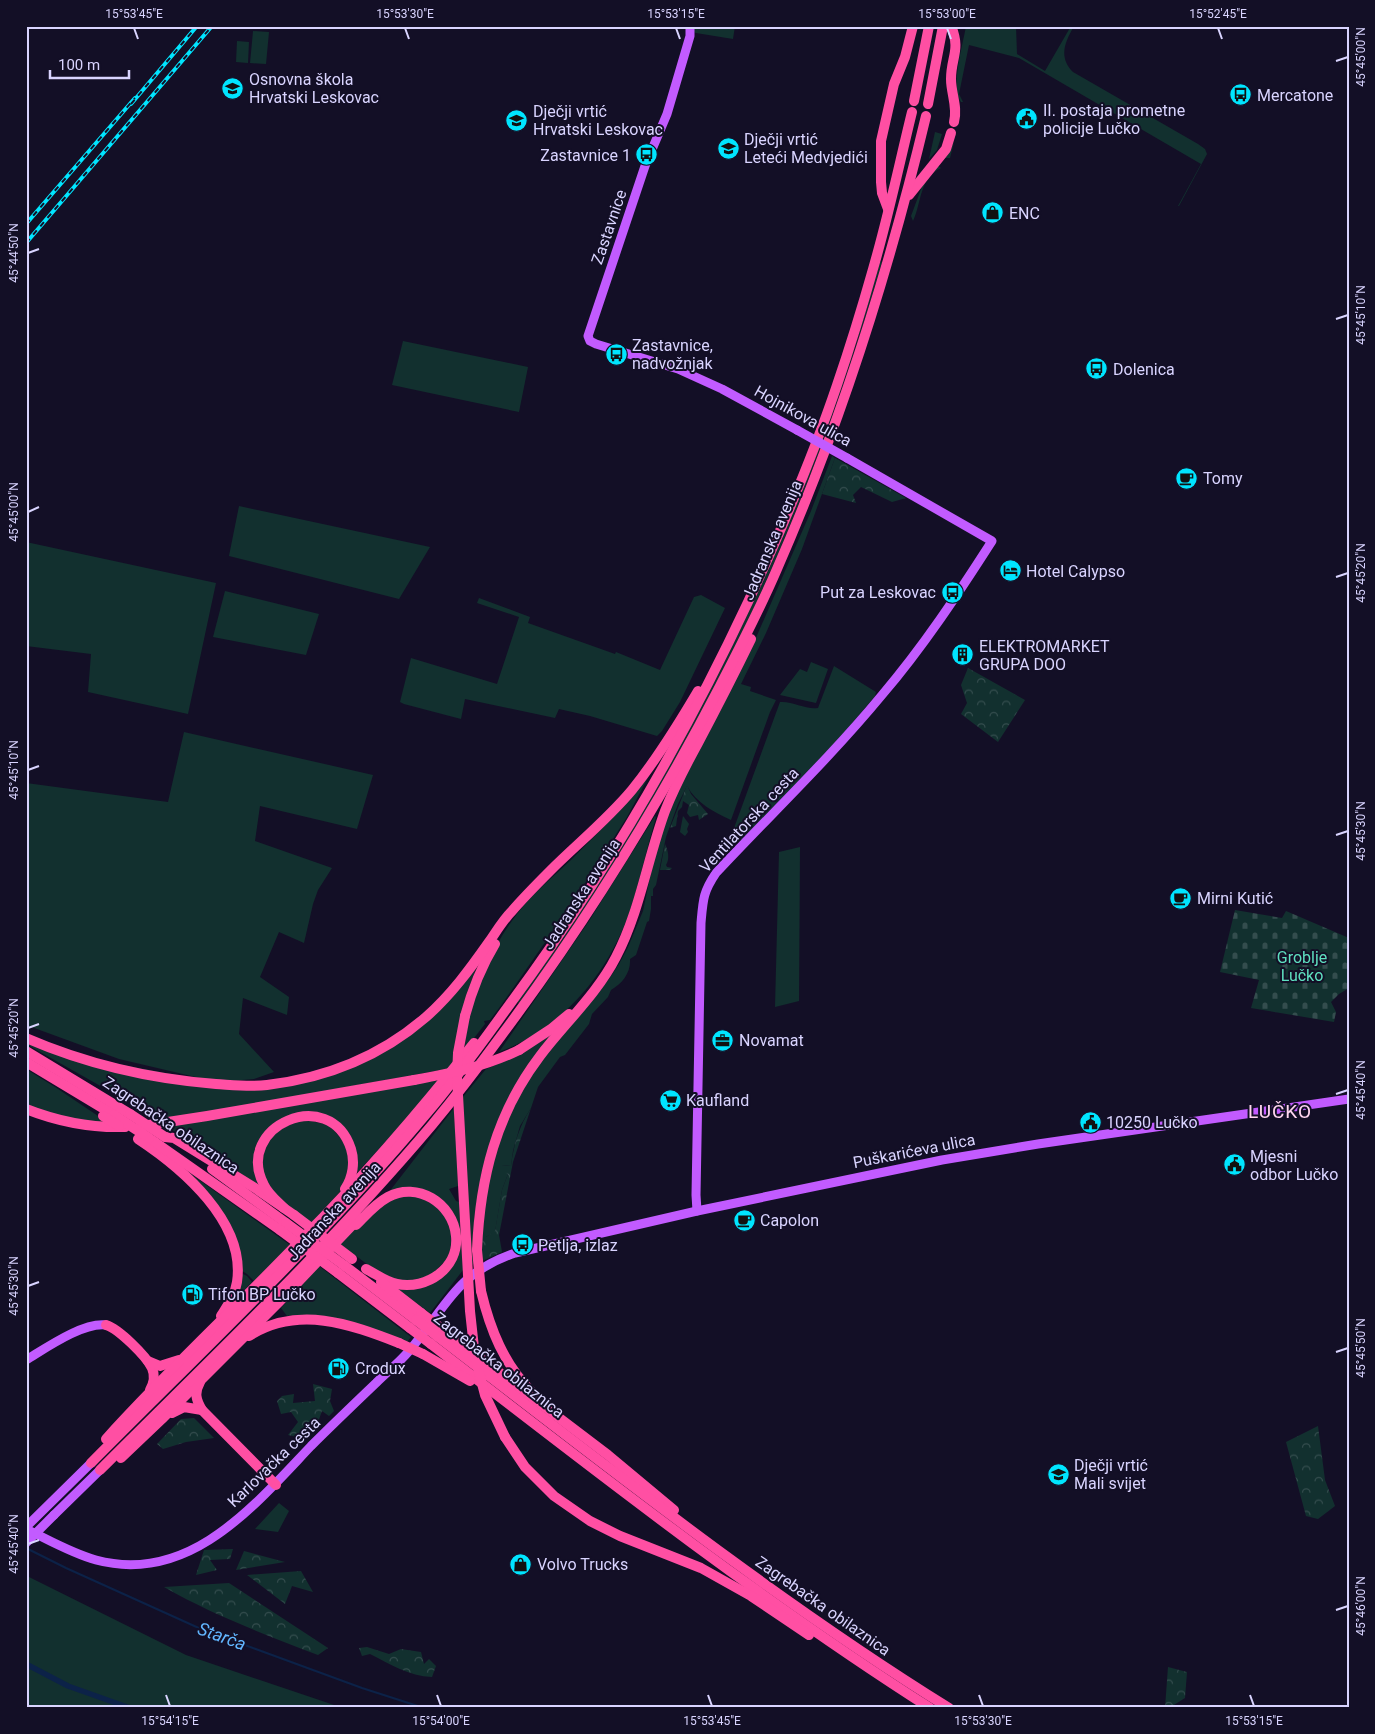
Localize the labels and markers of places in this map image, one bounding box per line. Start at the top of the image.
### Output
place label: Osnovna škola Hrvatski Leskovac [249,70,379,107]
school or university icon: Osnovna škola Hrvatski Leskovac [221,76,245,100]
bus stop icon: Mercatone [1229,83,1253,107]
place label: Mercatone [1257,86,1333,105]
place label: II. postaja prometne policije Lučko [1043,101,1185,138]
place label: Dječji vrtić Hrvatski Leskovac [533,102,663,139]
public building icon: II. postaja prometne policije Lučko [1015,107,1039,131]
school or university icon: Dječji vrtić Hrvatski Leskovac [505,108,529,132]
place label: Dječji vrtić Leteći Medvjedići [744,130,868,167]
school or university icon: Dječji vrtić Leteći Medvjedići [716,136,740,160]
bus stop icon: Zastavnice 1 [635,143,659,167]
place label: Zastavnice 1 [540,146,631,165]
shop icon: ENC [981,201,1005,225]
place label: ENC [1009,204,1040,223]
place label: Zastavnice, nadvožnjak [632,336,714,373]
bus stop icon: Zastavnice, nadvožnjak [604,342,628,366]
bus stop icon: Dolenica [1085,357,1109,381]
place label: Dolenica [1113,360,1175,379]
cafe icon: Tomy [1175,466,1199,490]
place label: Tomy [1203,469,1243,488]
hotel icon: Hotel Calypso [998,559,1022,583]
place label: Hotel Calypso [1026,562,1125,581]
bus stop icon: Put za Leskovac [940,580,964,604]
place label: Put za Leskovac [820,583,936,602]
place label: ELEKTROMARKET GRUPA DOO [979,637,1110,674]
building icon: ELEKTROMARKET GRUPA DOO [951,643,975,667]
cafe icon: Mirni Kutić [1169,886,1193,910]
place label: Mirni Kutić [1197,889,1273,908]
office icon: Novamat [711,1028,735,1052]
place label: Novamat [739,1031,804,1050]
supermarket icon: Kaufland [658,1088,682,1112]
place label: Kaufland [686,1091,749,1110]
public building icon: 10250 Lučko [1078,1110,1102,1134]
place label: 10250 Lučko [1106,1113,1198,1132]
place label: Mjesni odbor Lučko [1250,1147,1338,1184]
public building icon: Mjesni odbor Lučko [1222,1153,1246,1177]
cafe icon: Capolon [732,1208,756,1232]
place label: Capolon [760,1211,819,1230]
bus stop icon: Petlja, izlaz [510,1233,534,1257]
place label: Petlja, izlaz [538,1236,618,1255]
fuel station icon: Tifon BP Lučko [180,1282,204,1306]
place label: Tifon BP Lučko [208,1285,316,1304]
fuel station icon: Crodux [327,1356,351,1380]
place label: Crodux [355,1359,406,1378]
place label: Dječji vrtić Mali svijet [1074,1456,1148,1493]
school or university icon: Dječji vrtić Mali svijet [1046,1462,1070,1486]
shop icon: Volvo Trucks [509,1552,533,1576]
place label: Volvo Trucks [537,1555,628,1574]

